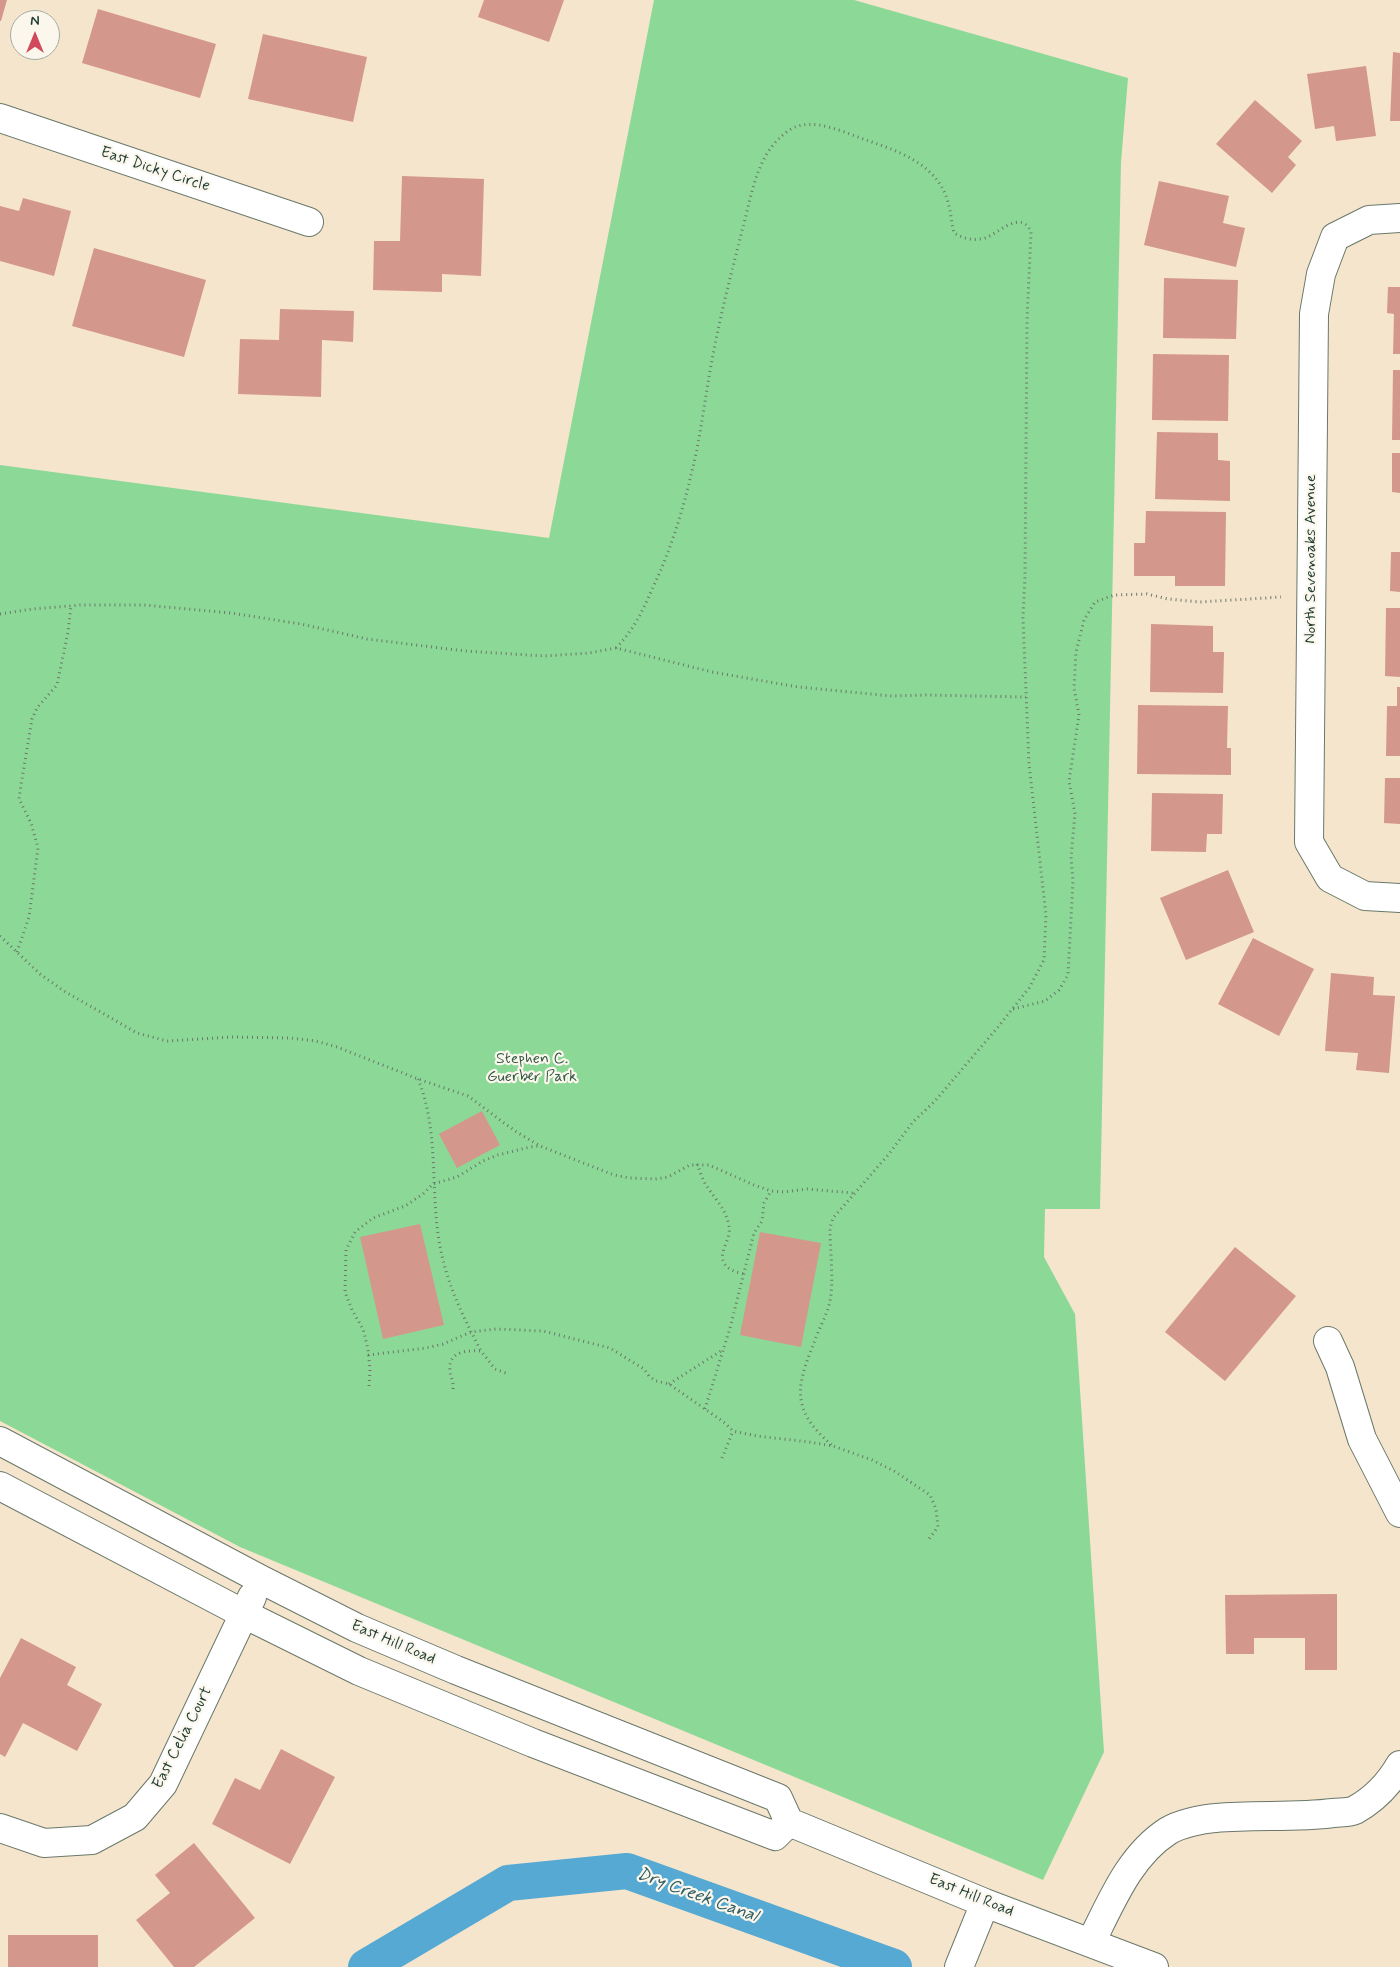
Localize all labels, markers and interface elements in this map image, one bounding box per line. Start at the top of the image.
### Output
north arrow [10,10,60,60]
text: N [30,12,40,30]
street label: East Dicky Circle [98,143,212,197]
street label: North Sevenoaks Avenue [1302,474,1322,644]
park label: Stephen C. Guerber Park [487,1050,577,1088]
street label: East Hill Road [348,1617,438,1669]
street label: East Celia Court [149,1684,217,1792]
water label: Dry Creek Canal [634,1864,760,1928]
street label: East Hill Road [926,1870,1016,1922]

